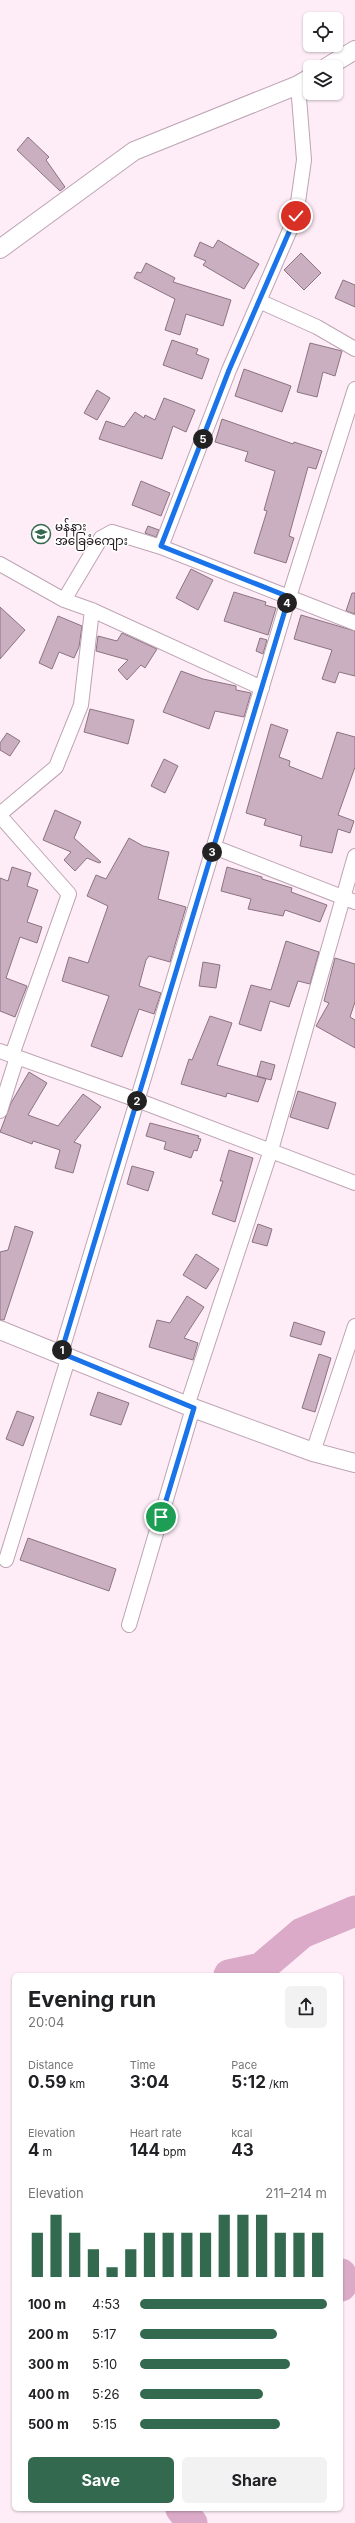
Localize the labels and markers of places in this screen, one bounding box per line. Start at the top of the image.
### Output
pin [279,199,313,233]
pin: 5 [193,429,213,449]
place label: မန်နား အခြေခံကျေား [55,518,128,551]
school or university icon: မန်နား အခြေခံကျေား [30,523,52,545]
pin: 4 [277,593,297,613]
pin: 3 [202,842,222,862]
pin: 2 [127,1091,147,1111]
pin: 1 [52,1340,72,1360]
pin [144,1500,178,1534]

